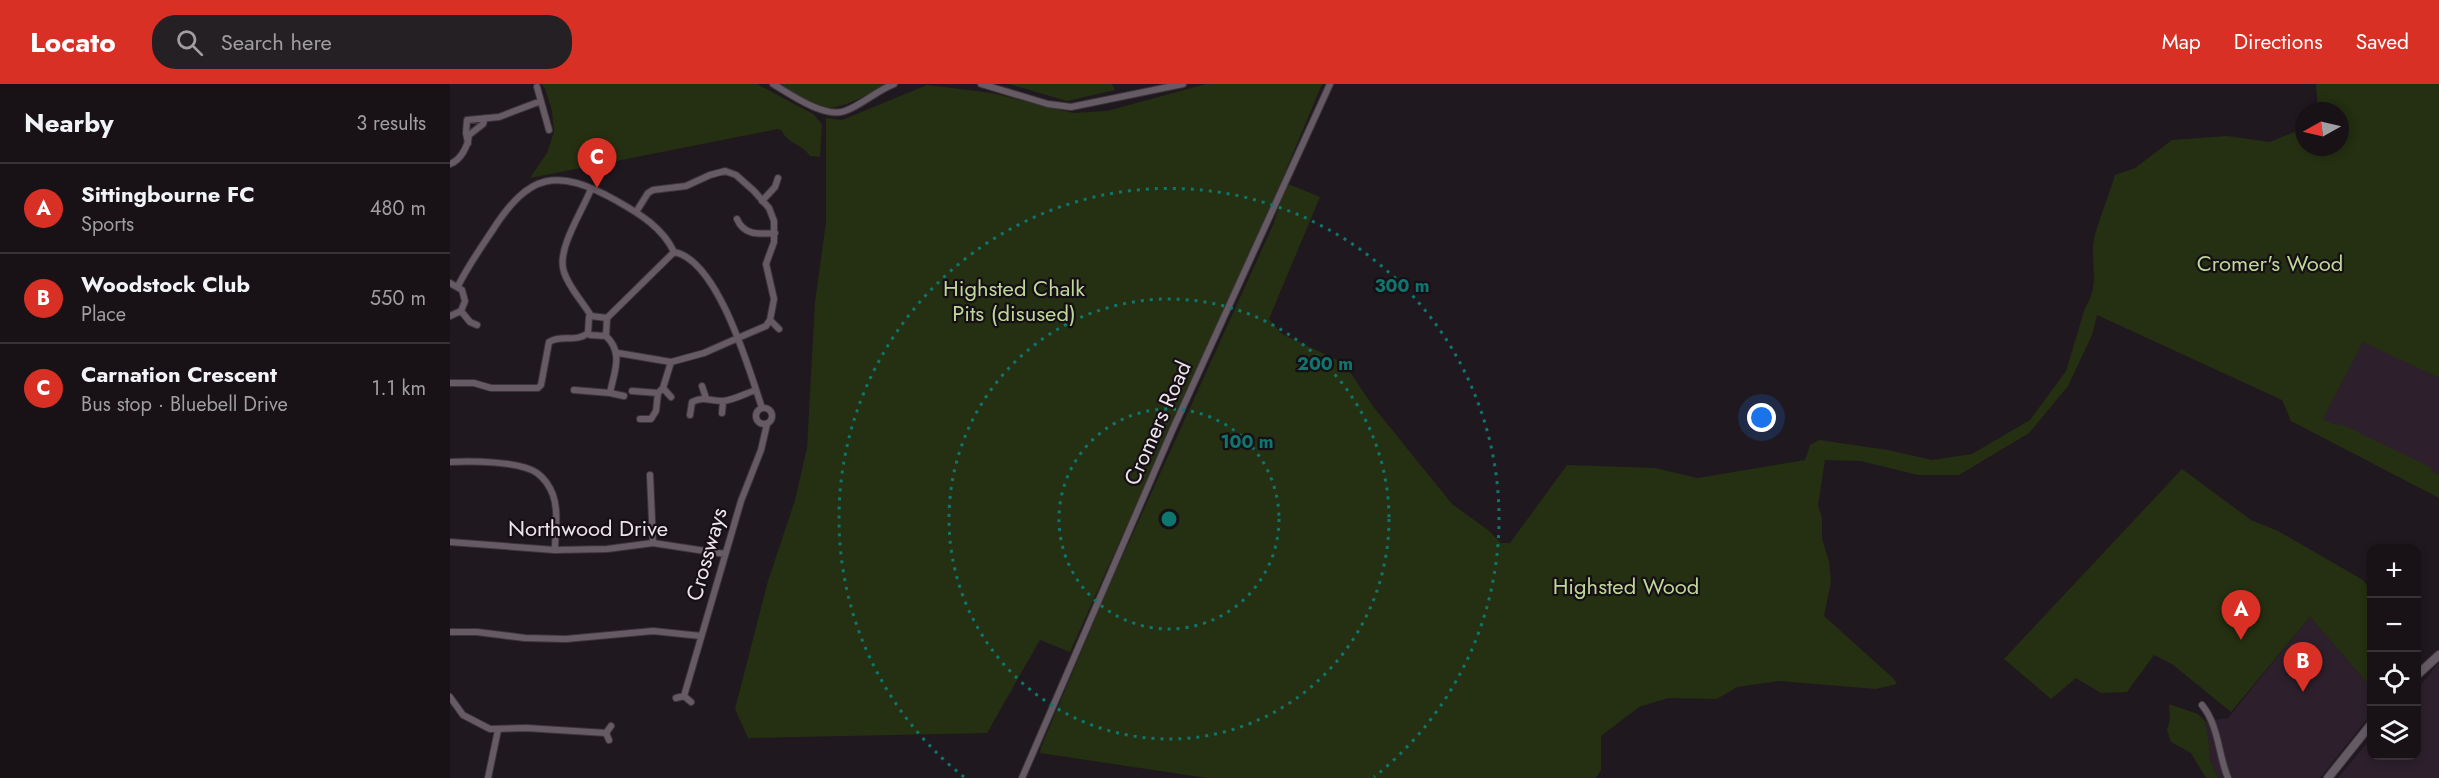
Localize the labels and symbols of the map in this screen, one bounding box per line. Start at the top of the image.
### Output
north arrow [2295,102,2349,156]
pin: C [578,138,616,188]
park label: Cromer's Wood [2197,247,2343,279]
park label: Highsted Chalk Pits (disused) [943,272,1085,329]
text: 300 m [1374,273,1430,299]
text: 200 m [1297,351,1353,377]
street label: Cromers Road [1115,356,1199,490]
your location [1747,403,1776,432]
text: 100 m [1220,429,1274,455]
street label: Crossways [677,503,735,605]
centre of rings [1159,509,1179,529]
street label: Northwood Drive [508,512,668,544]
park label: Highsted Wood [1553,570,1699,602]
pin: A [2222,590,2260,640]
pin: B [2284,642,2322,692]

